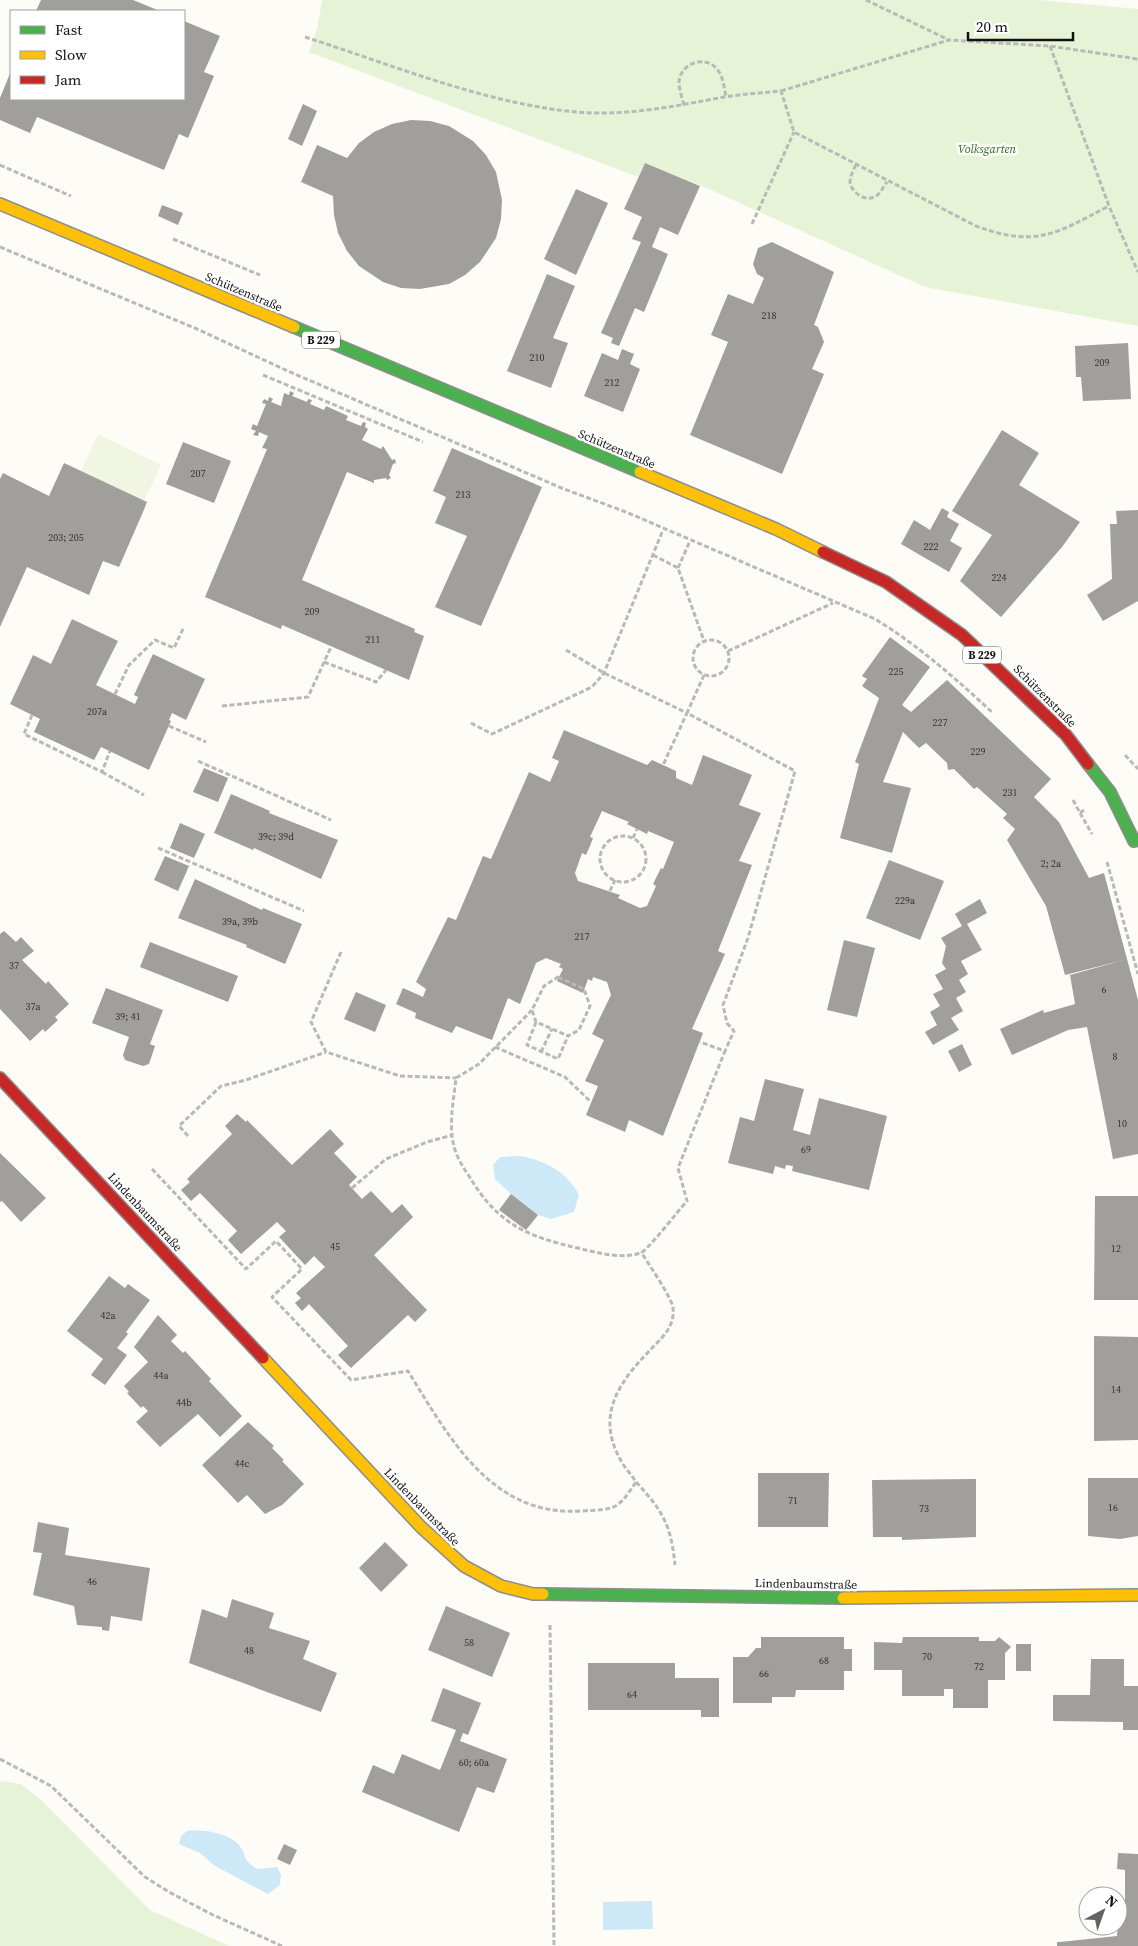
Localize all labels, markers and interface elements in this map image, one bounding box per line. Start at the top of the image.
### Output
legend [10,10,185,100]
scale bar [968,10,1073,42]
text: 20 m [976,16,1008,37]
text: Fast [55,19,82,40]
text: Slow [55,44,87,65]
text: Jam [54,69,82,90]
park label: Volksgarten [958,141,1016,157]
street label: Schützenstraße [203,269,285,315]
house number: 218 [762,309,777,322]
road number: B 229 [302,332,340,348]
house number: 210 [530,351,545,364]
house number: 209 [1095,356,1110,369]
house number: 212 [605,376,620,389]
street label: Schützenstraße [576,426,658,472]
house number: 207 [191,467,206,480]
house number: 213 [456,488,471,501]
house number: 203; 205 [48,531,84,544]
house number: 222 [924,540,939,553]
house number: 224 [992,571,1007,584]
house number: 209 [305,605,320,618]
house number: 211 [366,633,381,646]
road number: B 229 [963,646,1001,664]
street label: Schützenstraße [1010,661,1080,731]
house number: 225 [889,665,904,678]
house number: 207a [87,705,108,718]
house number: 227 [933,716,948,729]
house number: 229 [971,745,986,758]
house number: 231 [1003,786,1018,799]
house number: 39c; 39d [258,830,294,843]
house number: 2; 2a [1041,857,1062,870]
house number: 229a [895,894,916,907]
house number: 39a, 39b [222,915,258,928]
house number: 217 [575,930,590,943]
house number: 37 [9,959,19,972]
house number: 6 [1102,983,1107,996]
house number: 37a [25,1000,41,1013]
house number: 39; 41 [115,1010,141,1023]
house number: 8 [1113,1050,1118,1063]
house number: 10 [1117,1117,1127,1130]
house number: 69 [801,1143,811,1156]
street label: Lindenbaumstraße [104,1169,186,1255]
house number: 45 [330,1240,340,1253]
house number: 12 [1111,1242,1121,1255]
house number: 42a [100,1309,116,1322]
house number: 44a [153,1369,169,1382]
house number: 14 [1111,1383,1121,1396]
house number: 44b [176,1396,192,1409]
house number: 44c [235,1457,250,1470]
street label: Lindenbaumstraße [381,1465,463,1549]
house number: 71 [788,1494,798,1507]
house number: 16 [1108,1501,1118,1514]
house number: 73 [919,1502,929,1515]
house number: 46 [87,1575,97,1588]
street label: Lindenbaumstraße [755,1575,857,1593]
house number: 58 [464,1636,474,1649]
house number: 48 [244,1644,254,1657]
house number: 70 [922,1650,932,1663]
house number: 68 [819,1654,829,1667]
house number: 72 [974,1660,984,1673]
house number: 66 [759,1667,769,1680]
house number: 64 [627,1688,637,1701]
house number: 60; 60a [459,1756,490,1769]
north arrow [1078,1886,1128,1936]
text: N [1101,1890,1122,1912]

